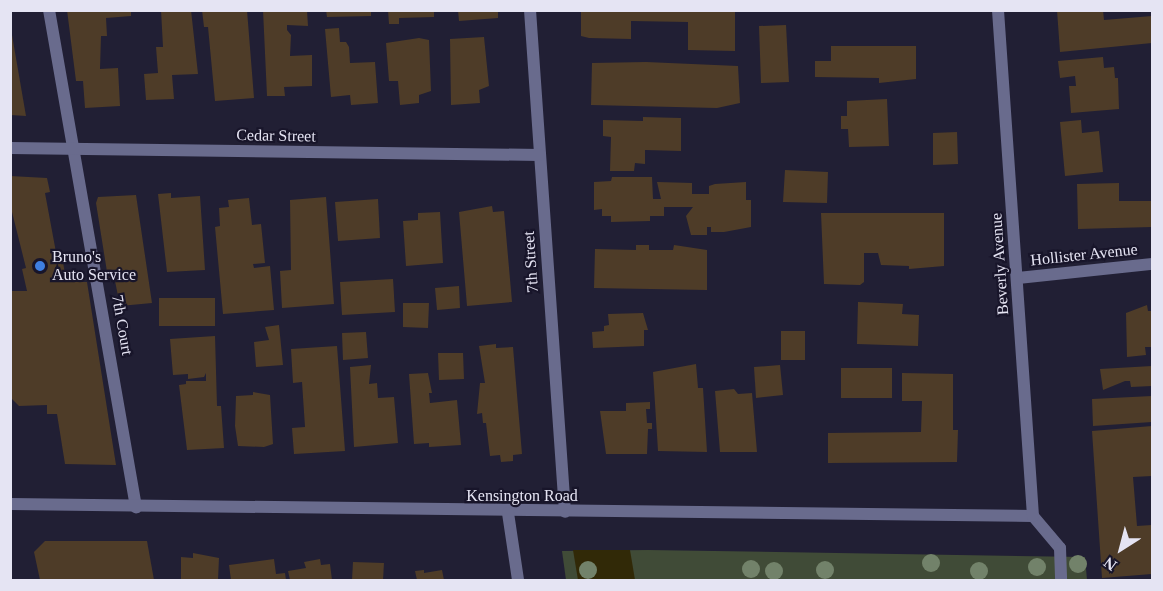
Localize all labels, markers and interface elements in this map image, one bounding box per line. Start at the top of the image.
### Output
street label: Cedar Street [236,126,316,146]
street label: Beverly Avenue [987,212,1013,316]
street label: 7th Street [519,231,543,293]
street label: Hollister Avenue [1029,240,1139,270]
place label: Bruno's Auto Service [52,247,136,285]
marker: Bruno's Auto Service [33,259,47,273]
street label: 7th Court [107,293,137,357]
street label: Kensington Road [466,486,578,506]
north arrow [1091,519,1151,579]
text: N [1100,554,1120,574]

